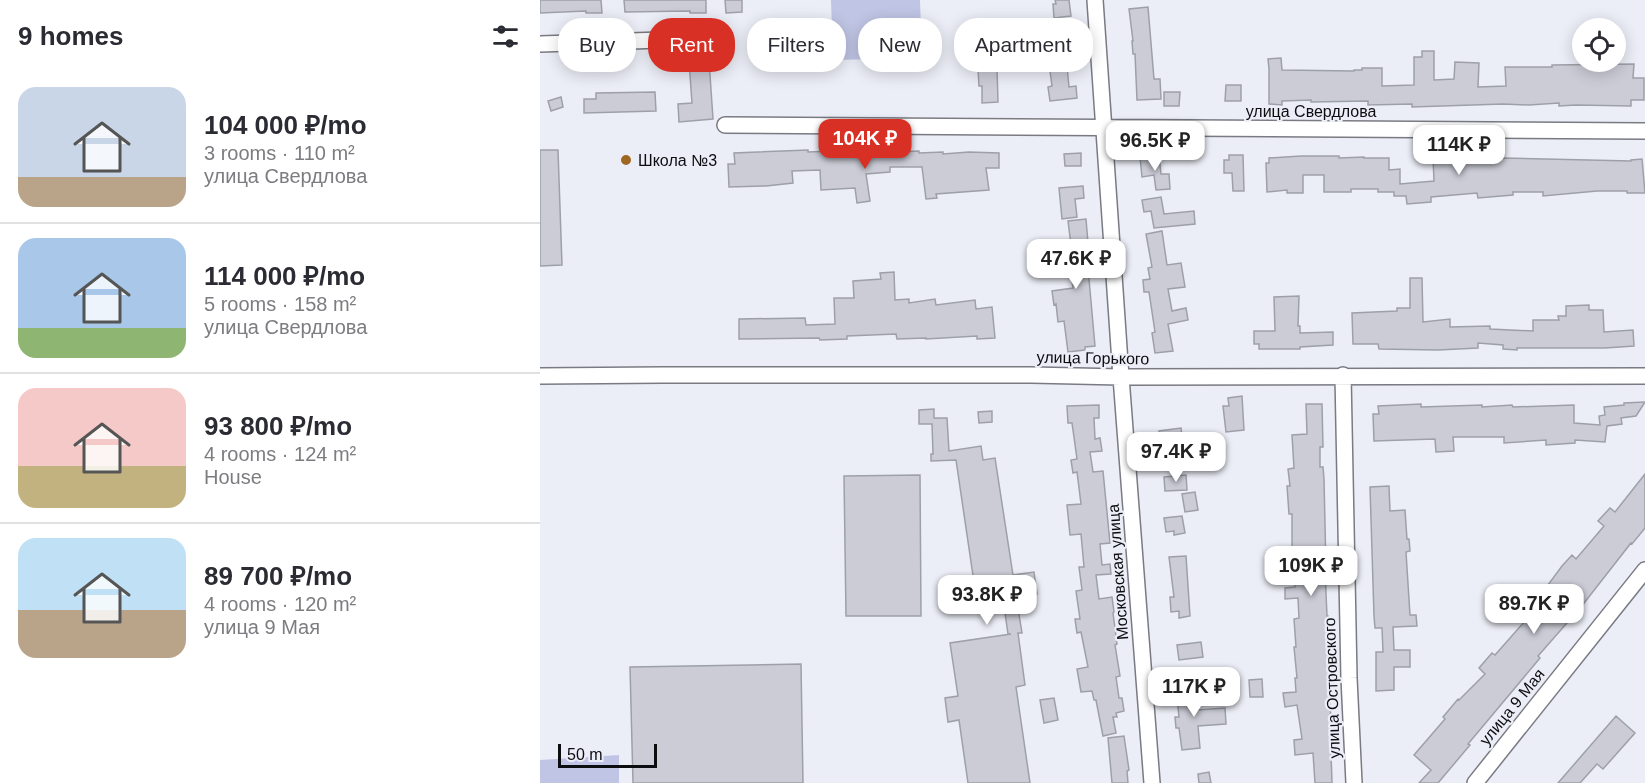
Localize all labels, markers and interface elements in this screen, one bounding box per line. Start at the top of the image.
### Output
chip: Buy [558,18,636,72]
chip: Rent [648,18,735,72]
chip: Filters [747,18,846,72]
chip: New [858,18,942,72]
chip: Apartment [954,18,1093,72]
map controls [1572,18,1626,72]
button: locate [1572,18,1626,72]
icon: filters [489,20,522,53]
text: 9 homes [18,21,124,51]
street label: улица Свердлова [1246,103,1376,120]
text: 104 000 ₽/mo [204,110,367,140]
icon: home [66,111,138,183]
pin: 104K ₽ [816,119,914,170]
pin: 96.5K ₽ [1100,121,1210,172]
pin: 114K ₽ [1410,125,1508,176]
text: 104K ₽ [832,127,898,149]
text: 96.5K ₽ [1120,129,1190,151]
text: 114K ₽ [1427,133,1491,155]
text: 3 rooms · 110 m² [204,142,355,164]
place label: Школа №3 [638,152,717,169]
marker: Школа №3 [619,153,633,167]
text: улица Свердлова [204,165,367,187]
pin: 47.6K ₽ [1021,239,1131,290]
text: 47.6K ₽ [1041,247,1111,269]
text: 114 000 ₽/mo [204,261,365,291]
icon: home [66,262,138,334]
text: 5 rooms · 158 m² [204,293,356,315]
text: улица Свердлова [204,316,367,338]
street label: улица Горького [1037,349,1150,367]
text: 93 800 ₽/mo [204,411,352,441]
icon: home [66,412,138,484]
pin: 97.4K ₽ [1121,432,1231,483]
text: 97.4K ₽ [1141,440,1211,462]
text: 4 rooms · 124 m² [204,443,356,465]
text: House [204,466,262,488]
street label: Московская улица [1105,503,1131,641]
pin: 109K ₽ [1262,546,1360,597]
text: 109K ₽ [1278,554,1344,576]
text: 89 700 ₽/mo [204,561,352,591]
icon: home [66,562,138,634]
pin: 93.8K ₽ [932,575,1042,626]
text: 93.8K ₽ [952,583,1022,605]
pin: 89.7K ₽ [1479,584,1589,635]
text: 89.7K ₽ [1499,592,1569,614]
text: 4 rooms · 120 m² [204,593,356,615]
text: улица 9 Мая [204,616,320,638]
street label: улица Островского [1321,617,1343,759]
street label: улица 9 Мая [1476,666,1548,748]
pin: 117K ₽ [1145,667,1243,718]
text: 117K ₽ [1162,675,1226,697]
scale bar [558,741,657,768]
text: 50 m [567,746,603,763]

